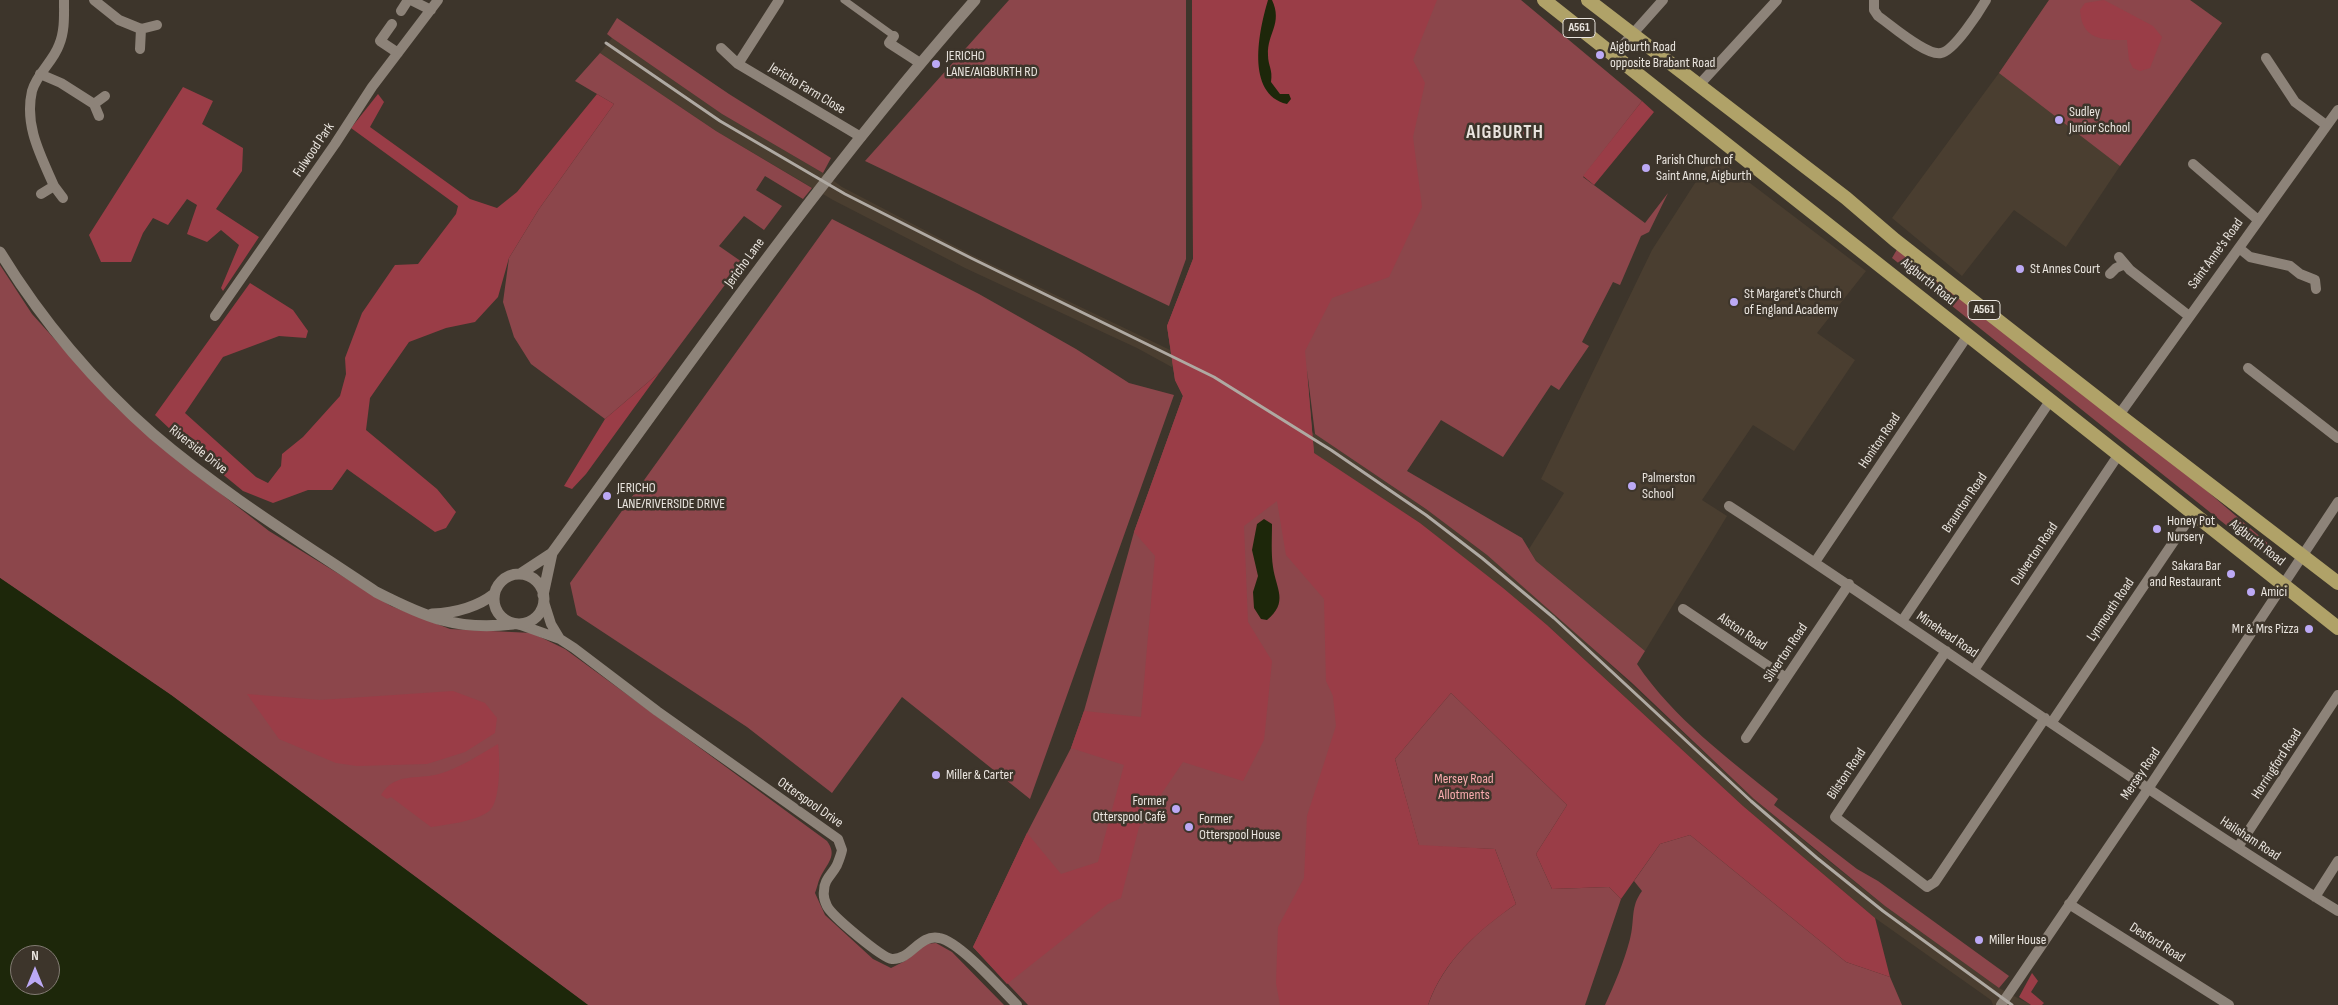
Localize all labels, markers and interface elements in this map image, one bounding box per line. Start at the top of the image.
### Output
road number: A561 [1563,18,1595,38]
place label: Aigburth Road opposite Brabant Road [1610,39,1715,72]
place label: JERICHO LANE/AIGBURTH RD [946,48,1038,80]
marker: Aigburth Road opposite Brabant Road [1594,49,1606,61]
marker: JERICHO LANE/AIGBURTH RD [930,58,942,70]
street label: Jericho Farm Close [766,60,848,118]
place label: Sudley Junior School [2069,104,2130,136]
marker: Sudley Junior School [2053,114,2065,126]
street label: Fulwood Park [290,120,338,180]
district label: AIGBURTH [1465,122,1545,144]
place label: Parish Church of Saint Anne, Aigburth [1656,152,1752,184]
marker: Parish Church of Saint Anne, Aigburth [1640,162,1652,174]
street label: Saint Anne's Road [2185,215,2247,293]
street label: Jericho Lane [721,235,769,291]
street label: Aigburth Road [1897,255,1959,309]
place label: St Annes Court [2030,261,2100,277]
marker: St Annes Court [2014,263,2026,275]
place label: St Margaret's Church of England Academy [1744,286,1842,318]
marker: St Margaret's Church of England Academy [1728,296,1740,308]
road number: A561 [1968,300,2000,320]
street label: Honiton Road [1855,410,1905,472]
street label: Riverside Drive [165,422,231,478]
place label: Palmerston School [1642,470,1695,502]
street label: Braunton Road [1939,470,1991,536]
place label: JERICHO LANE/RIVERSIDE DRIVE [617,480,725,512]
marker: Palmerston School [1626,480,1638,492]
marker: JERICHO LANE/RIVERSIDE DRIVE [601,490,613,502]
place label: Honey Pot Nursery [2167,513,2215,546]
street label: Aigburth Road [2226,516,2288,570]
street label: Dulverton Road [2008,519,2062,589]
marker: Honey Pot Nursery [2151,523,2163,535]
place label: Sakara Bar and Restaurant [2150,558,2221,590]
marker: Sakara Bar and Restaurant [2225,568,2237,580]
street label: Lynmouth Road [2084,575,2138,645]
place label: Amici [2261,584,2287,600]
marker: Amici [2245,586,2257,598]
street label: Minehead Road [1913,608,1981,662]
street label: Alston Road [1714,610,1770,654]
street label: Silverton Road [1760,620,1812,686]
place label: Mr & Mrs Pizza [2232,621,2299,637]
marker: Mr & Mrs Pizza [2303,623,2315,635]
street label: Horringford Road [2248,726,2306,802]
street label: Bilston Road [1824,745,1870,803]
street label: Mersey Road [2117,745,2165,803]
place label: Miller & Carter [946,767,1013,783]
marker: Miller & Carter [930,769,942,781]
park label: Mersey Road Allotments [1434,771,1494,804]
street label: Otterspool Drive [774,774,846,832]
place label: Former Otterspool Café [1093,793,1166,826]
marker: Former Otterspool Café [1170,803,1182,815]
place label: Former Otterspool House [1199,811,1280,844]
street label: Hailsham Road [2217,813,2283,865]
marker: Former Otterspool House [1183,821,1195,833]
street label: Desford Road [2126,919,2188,967]
place label: Miller House [1989,932,2046,948]
marker: Miller House [1973,934,1985,946]
north arrow [10,945,60,995]
text: N [31,947,39,964]

